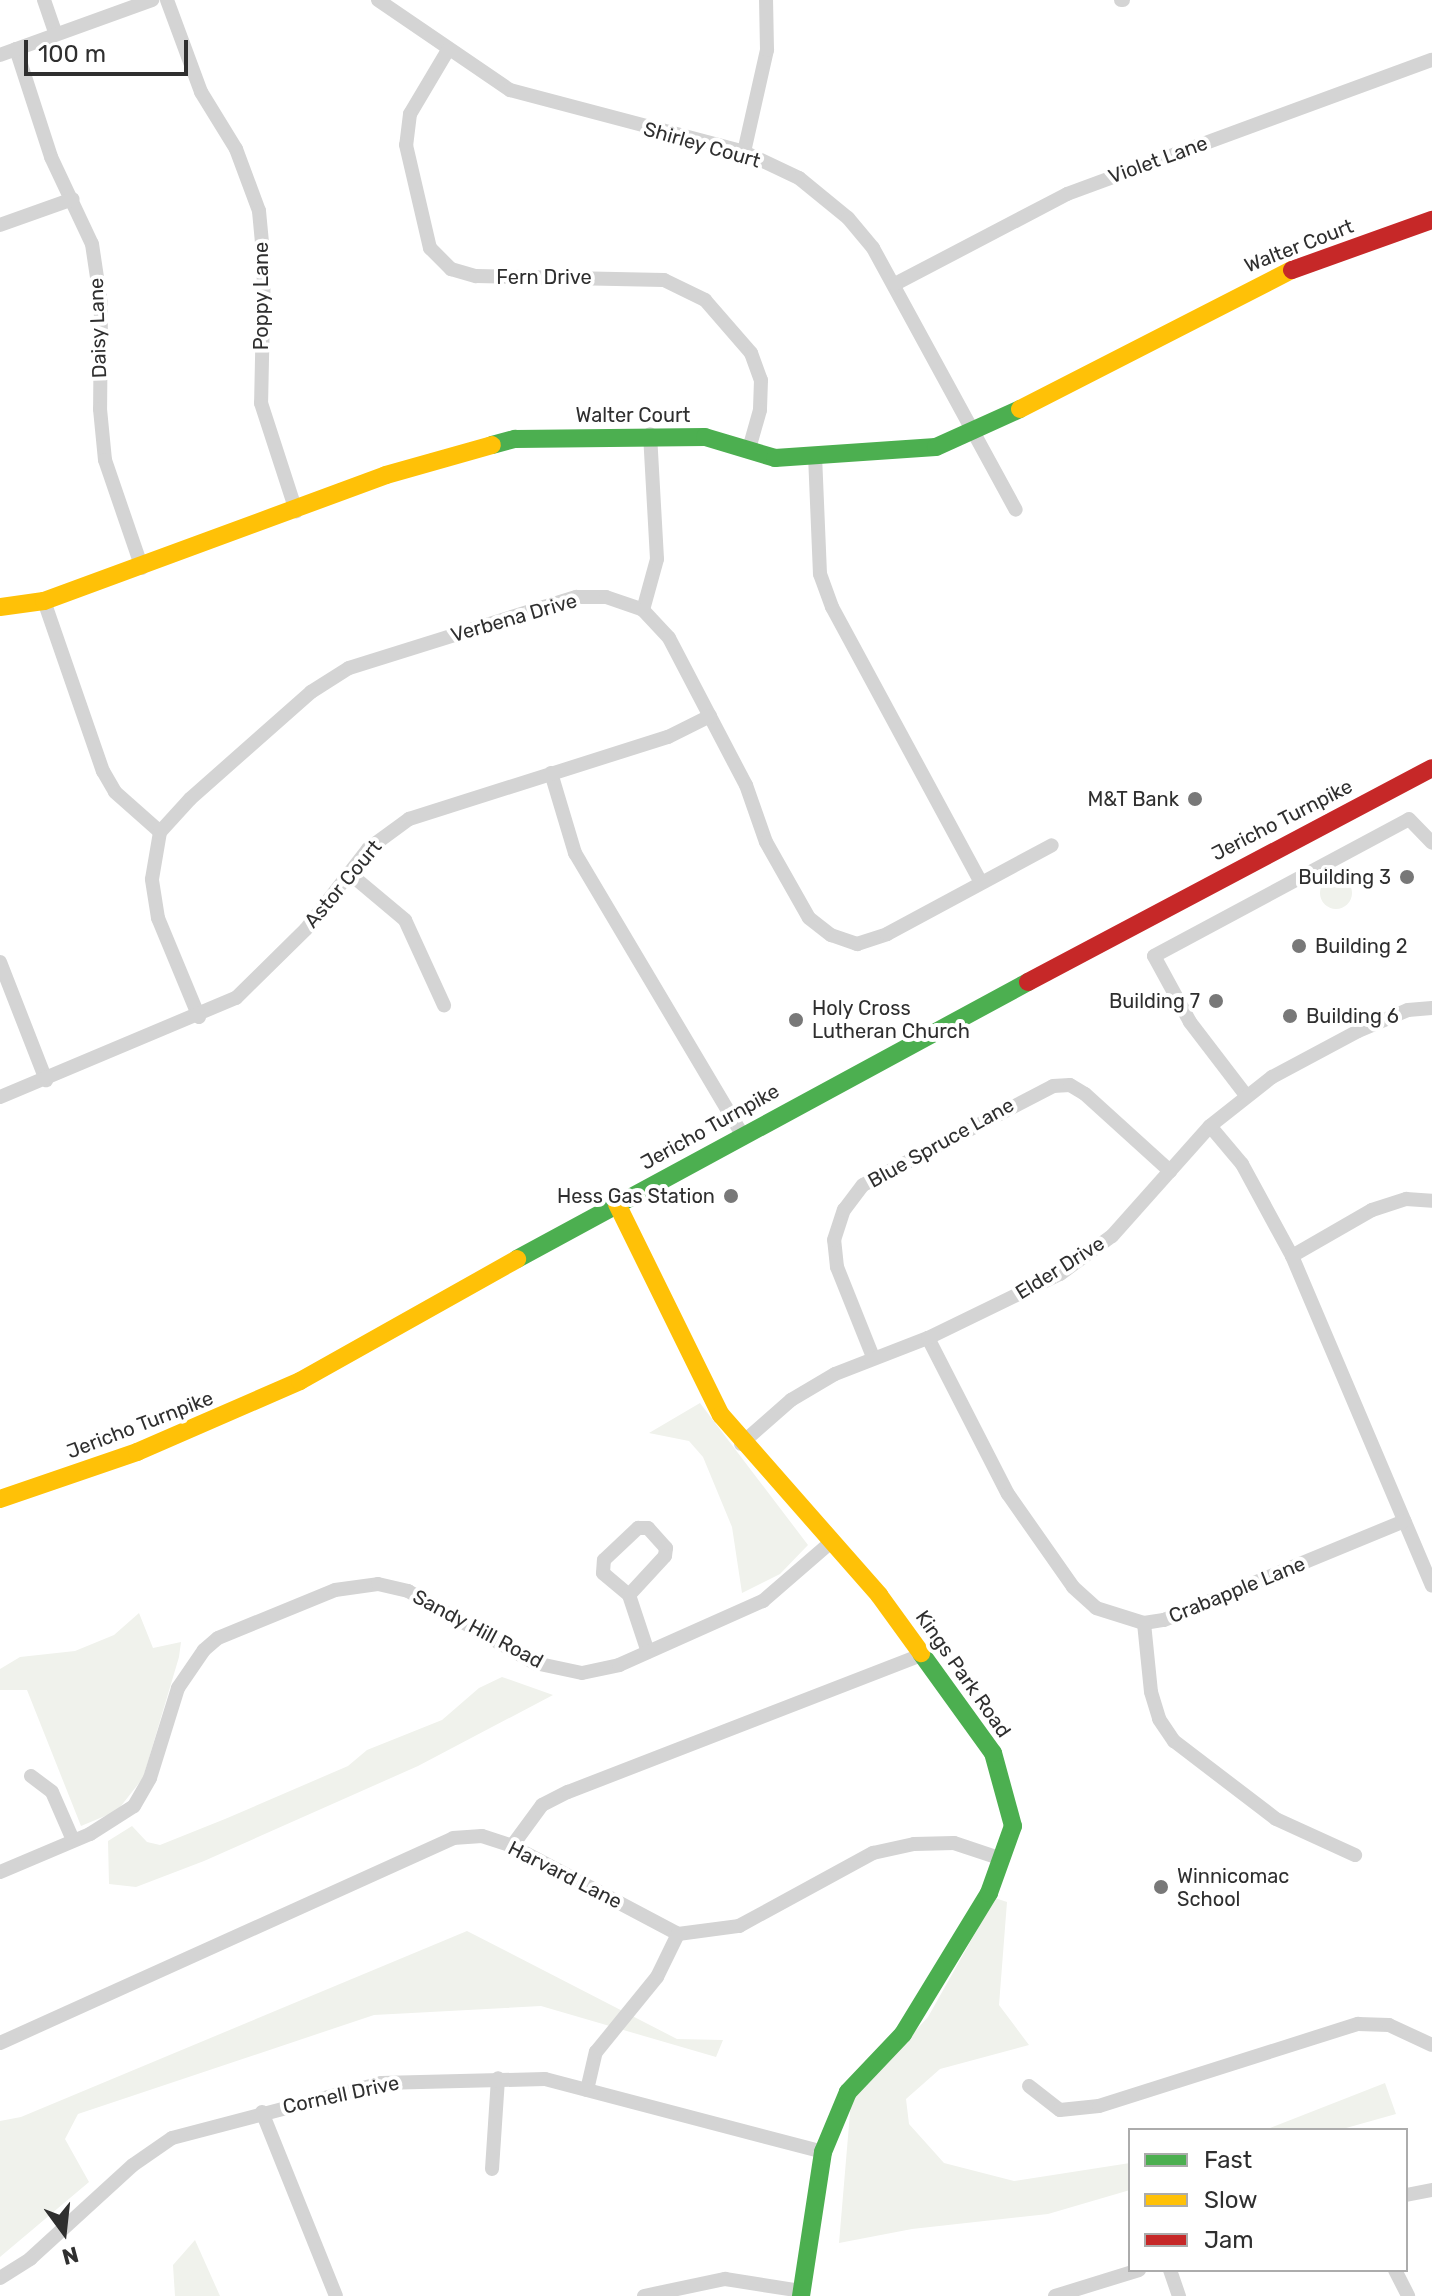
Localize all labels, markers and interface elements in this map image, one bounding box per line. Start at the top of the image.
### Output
scale bar [28,24,192,74]
text: 100 m [38,40,106,68]
street label: Shirley Court [641,117,763,173]
street label: Violet Lane [1105,131,1211,189]
street label: Walter Court [1241,214,1357,278]
street label: Poppy Lane [249,241,273,351]
street label: Fern Drive [496,265,592,289]
street label: Daisy Lane [84,277,112,379]
street label: Walter Court [575,403,691,427]
street label: Verbena Drive [448,589,580,647]
street label: Jericho Turnpike [1207,774,1357,866]
place label: M&T Bank [1087,787,1179,811]
marker: M&T Bank [1186,790,1204,808]
street label: Astor Court [299,835,387,933]
place label: Building 3 [1298,865,1391,889]
marker: Building 3 [1398,868,1416,886]
place label: Building 2 [1315,934,1408,958]
marker: Building 2 [1290,937,1308,955]
place label: Building 7 [1109,989,1200,1013]
marker: Building 7 [1207,992,1225,1010]
place label: Holy Cross Lutheran Church [812,996,970,1043]
place label: Building 6 [1306,1004,1399,1028]
marker: Building 6 [1281,1007,1299,1025]
marker: Holy Cross Lutheran Church [787,1011,805,1029]
street label: Jericho Turnpike [636,1079,784,1175]
street label: Blue Spruce Lane [864,1093,1018,1193]
place label: Hess Gas Station [557,1184,715,1208]
marker: Hess Gas Station [722,1187,740,1205]
street label: Elder Drive [1011,1231,1109,1305]
street label: Jericho Turnpike [63,1386,217,1464]
street label: Crabapple Lane [1165,1552,1309,1628]
street label: Sandy Hill Road [409,1584,547,1674]
street label: Kings Park Road [910,1606,1016,1742]
street label: Harvard Lane [504,1836,626,1914]
place label: Winnicomac School [1177,1864,1289,1911]
marker: Winnicomac School [1152,1878,1170,1896]
street label: Cornell Drive [281,2071,401,2119]
legend [1128,2128,1408,2272]
text: Fast [1204,2146,1252,2174]
text: Slow [1204,2186,1257,2214]
north arrow [24,2192,104,2272]
text: Jam [1204,2226,1254,2254]
text: N [59,2241,81,2271]

